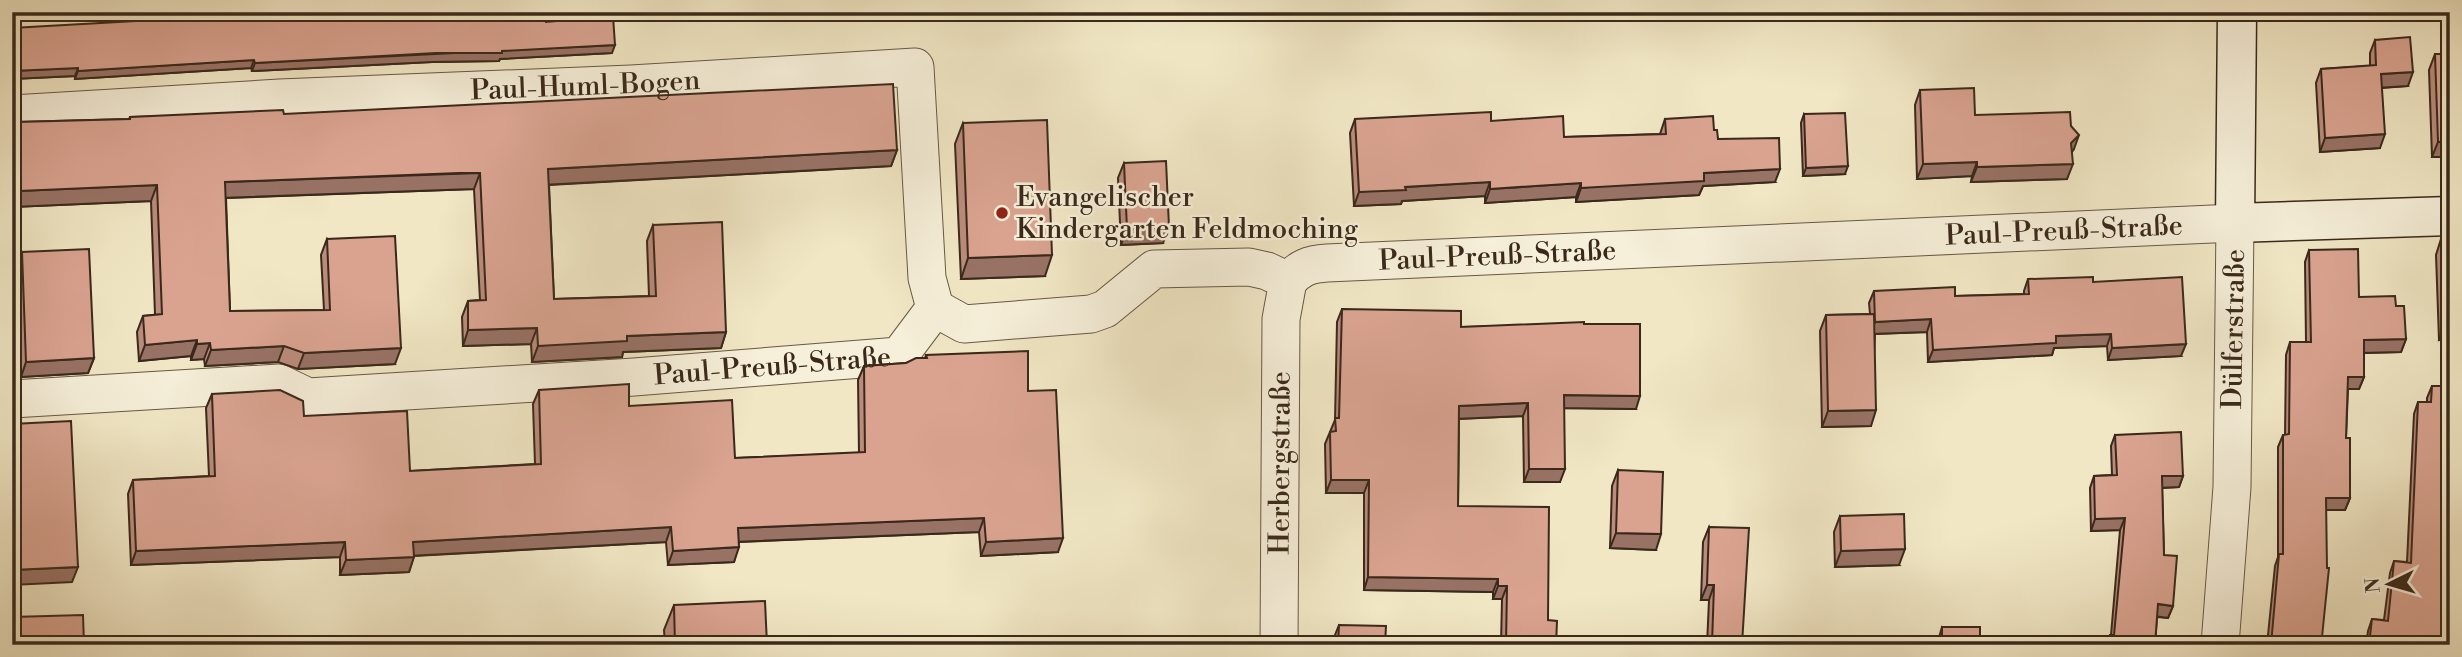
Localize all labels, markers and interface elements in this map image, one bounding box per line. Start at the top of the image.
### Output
street label: Paul-Huml-Bogen [470,62,701,108]
place label: Evangelischer Kindergarten Feldmoching [1016,180,1359,247]
marker: Evangelischer Kindergarten Feldmoching [994,205,1010,221]
street label: Paul-Preuß-Straße [1944,208,2184,253]
street label: Paul-Preuß-Straße [1378,233,1617,278]
street label: Dülferstraße [2215,249,2253,409]
street label: Paul-Preuß-Straße [652,339,892,393]
street label: Herbergstraße [1262,371,1298,555]
north arrow [2354,548,2424,618]
text: N [2360,577,2386,594]

